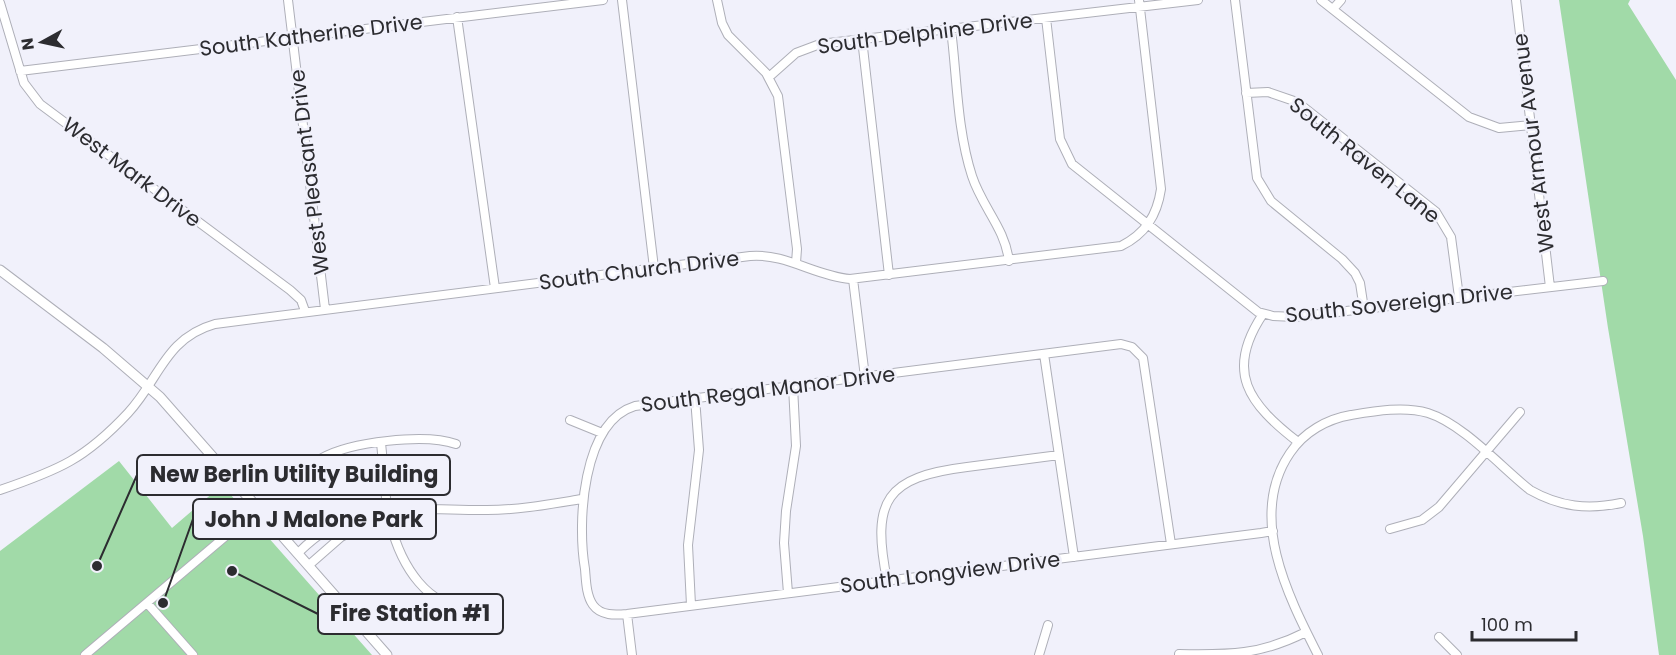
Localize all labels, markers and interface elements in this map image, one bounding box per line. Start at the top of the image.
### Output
street label: South Delphine Drive [816,5,1034,61]
street label: South Katherine Drive [198,7,424,63]
north arrow [12,12,72,72]
street label: West Armour Avenue [1505,32,1561,254]
text: N [15,36,40,52]
street label: West Pleasant Drive [282,68,336,276]
street label: South Raven Lane [1283,90,1447,230]
street label: West Mark Drive [57,110,207,234]
street label: South Church Drive [537,243,741,297]
street label: South Sovereign Drive [1284,277,1514,329]
street label: South Regal Manor Drive [639,359,897,419]
callout: New Berlin Utility Building [137,455,450,495]
text: New Berlin Utility Building [150,459,438,490]
callout: John J Malone Park [193,499,436,539]
text: John J Malone Park [205,504,424,535]
street label: South Longview Drive [838,544,1062,600]
callout: Fire Station #1 [318,594,503,634]
text: Fire Station #1 [330,598,490,629]
scale bar [1472,604,1576,642]
text: 100 m [1481,612,1533,637]

